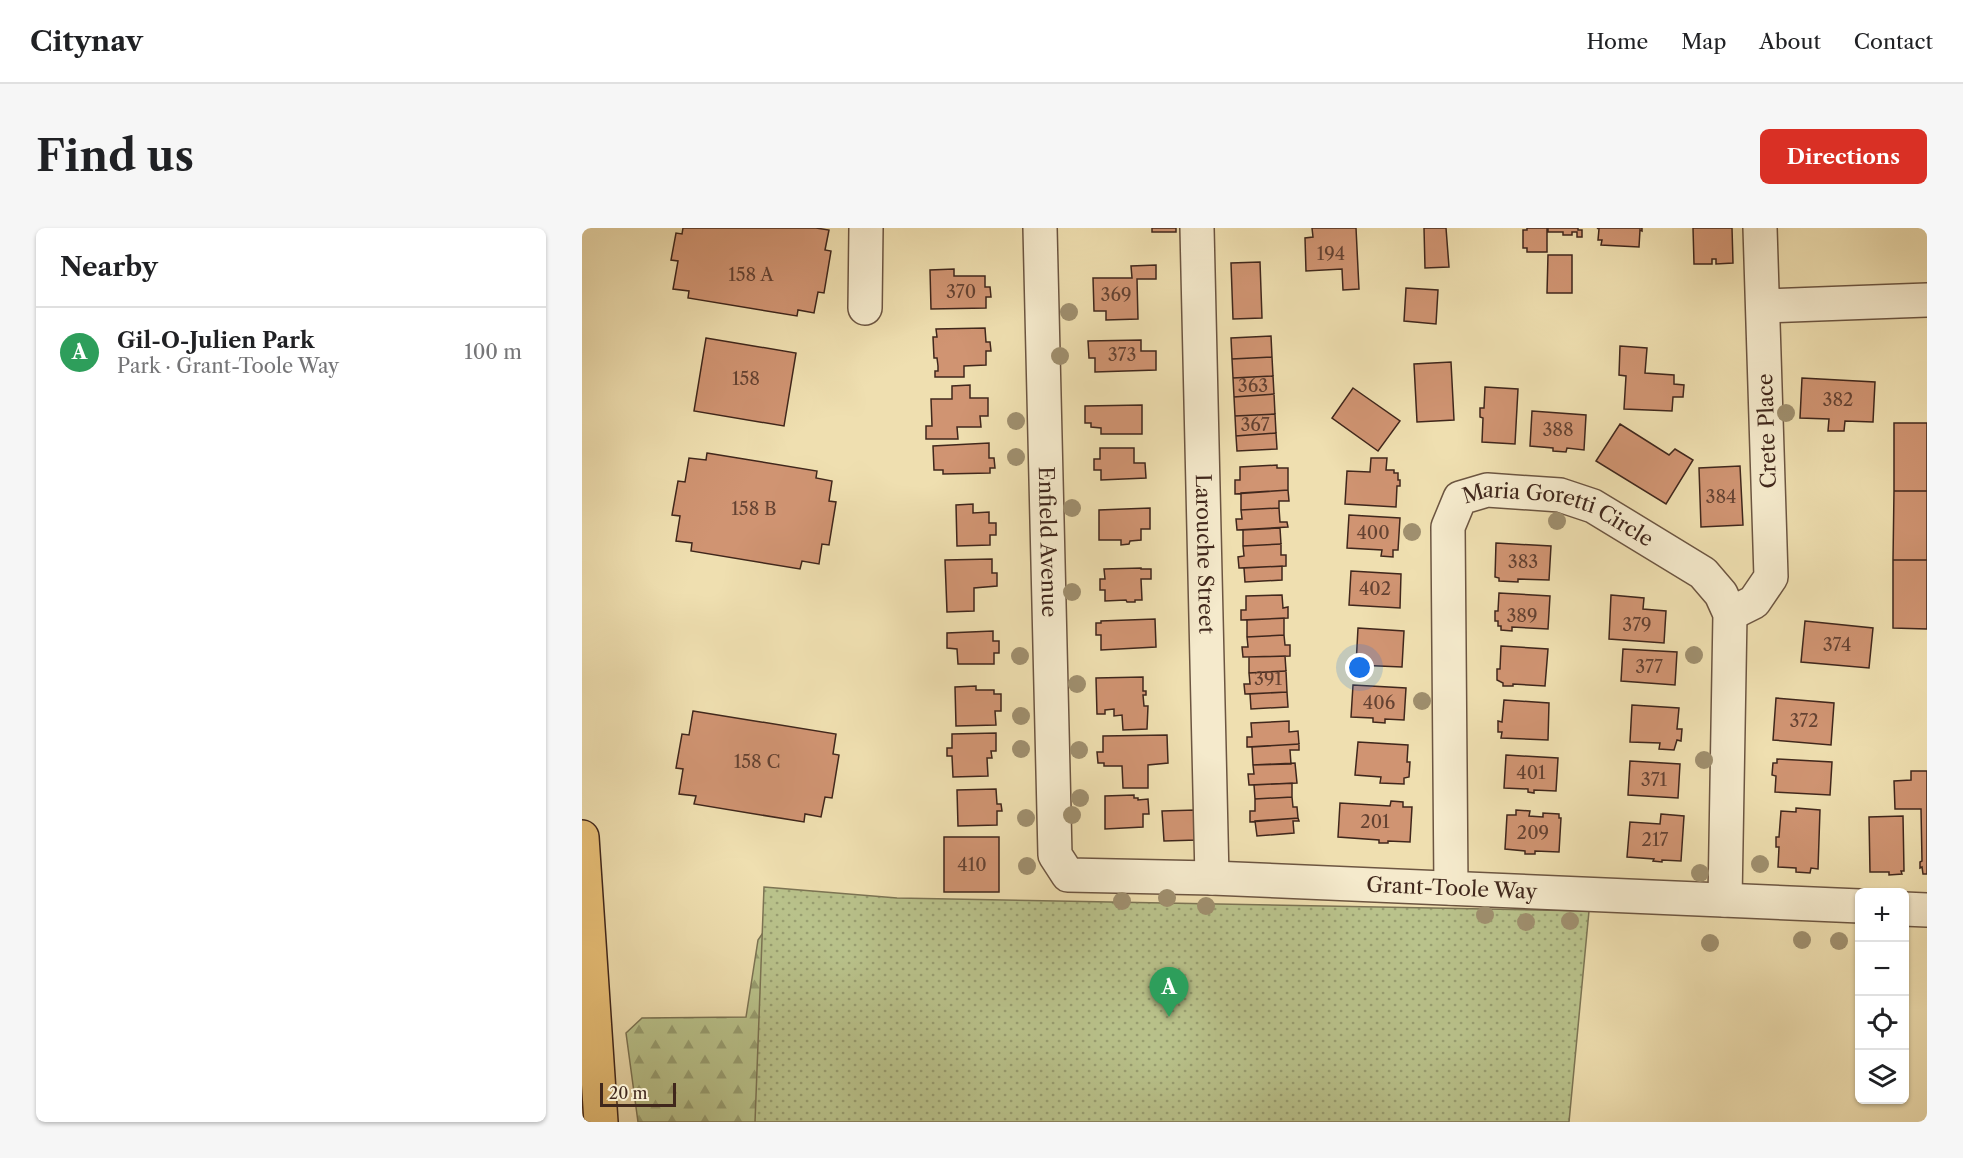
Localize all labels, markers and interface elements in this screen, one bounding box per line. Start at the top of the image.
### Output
text: Citynav [30,24,143,58]
text: Home [1587,29,1648,54]
text: Map [1681,29,1726,54]
text: About [1759,29,1821,54]
text: Contact [1854,29,1933,54]
button: Directions [1760,129,1927,184]
text: Find us [36,130,194,182]
house number: 194 [1317,243,1345,265]
text: Nearby [60,251,158,283]
house number: 158 A [728,264,774,286]
house number: 370 [946,281,976,303]
house number: 369 [1101,284,1132,306]
text: Gil-O-Julien Park [117,327,315,354]
text: A [72,340,87,364]
text: 100 m [464,340,522,364]
house number: 373 [1108,344,1136,366]
text: Park · Grant-Toole Way [117,354,339,378]
house number: 158 [732,368,760,390]
street label: Crete Place [1752,373,1781,489]
house number: 363 [1238,375,1268,397]
house number: 382 [1823,389,1853,411]
house number: 367 [1240,414,1270,436]
house number: 388 [1542,419,1574,441]
street label: Enfield Avenue [1034,466,1062,618]
street label: Larouche Street [1191,473,1219,635]
street label: Maria Goretti Circle [1459,477,1658,552]
house number: 384 [1706,486,1736,508]
house number: 158 B [731,498,777,520]
house number: 400 [1356,522,1390,544]
house number: 383 [1508,551,1538,573]
house number: 402 [1359,578,1391,600]
house number: 389 [1506,605,1538,627]
house number: 379 [1622,614,1652,636]
house number: 374 [1823,634,1851,656]
your location [1345,653,1374,682]
house number: 377 [1635,656,1663,678]
house number: 391 [1254,668,1282,690]
house number: 406 [1363,692,1395,714]
house number: 372 [1789,710,1819,732]
house number: 158 C [734,751,780,773]
house number: 401 [1516,762,1546,784]
house number: 371 [1641,769,1668,791]
house number: 201 [1360,811,1390,833]
house number: 209 [1517,822,1549,844]
house number: 217 [1642,829,1669,851]
house number: 410 [957,854,987,876]
street label: Grant-Toole Way [1366,872,1538,904]
map controls [1855,888,1909,1104]
button: + [1855,888,1909,942]
button: − [1855,942,1909,996]
pin: A [1150,968,1188,1017]
button: locate [1855,996,1909,1050]
button: layers [1855,1050,1909,1104]
scale bar [600,1080,676,1108]
text: 20 m [609,1083,648,1103]

